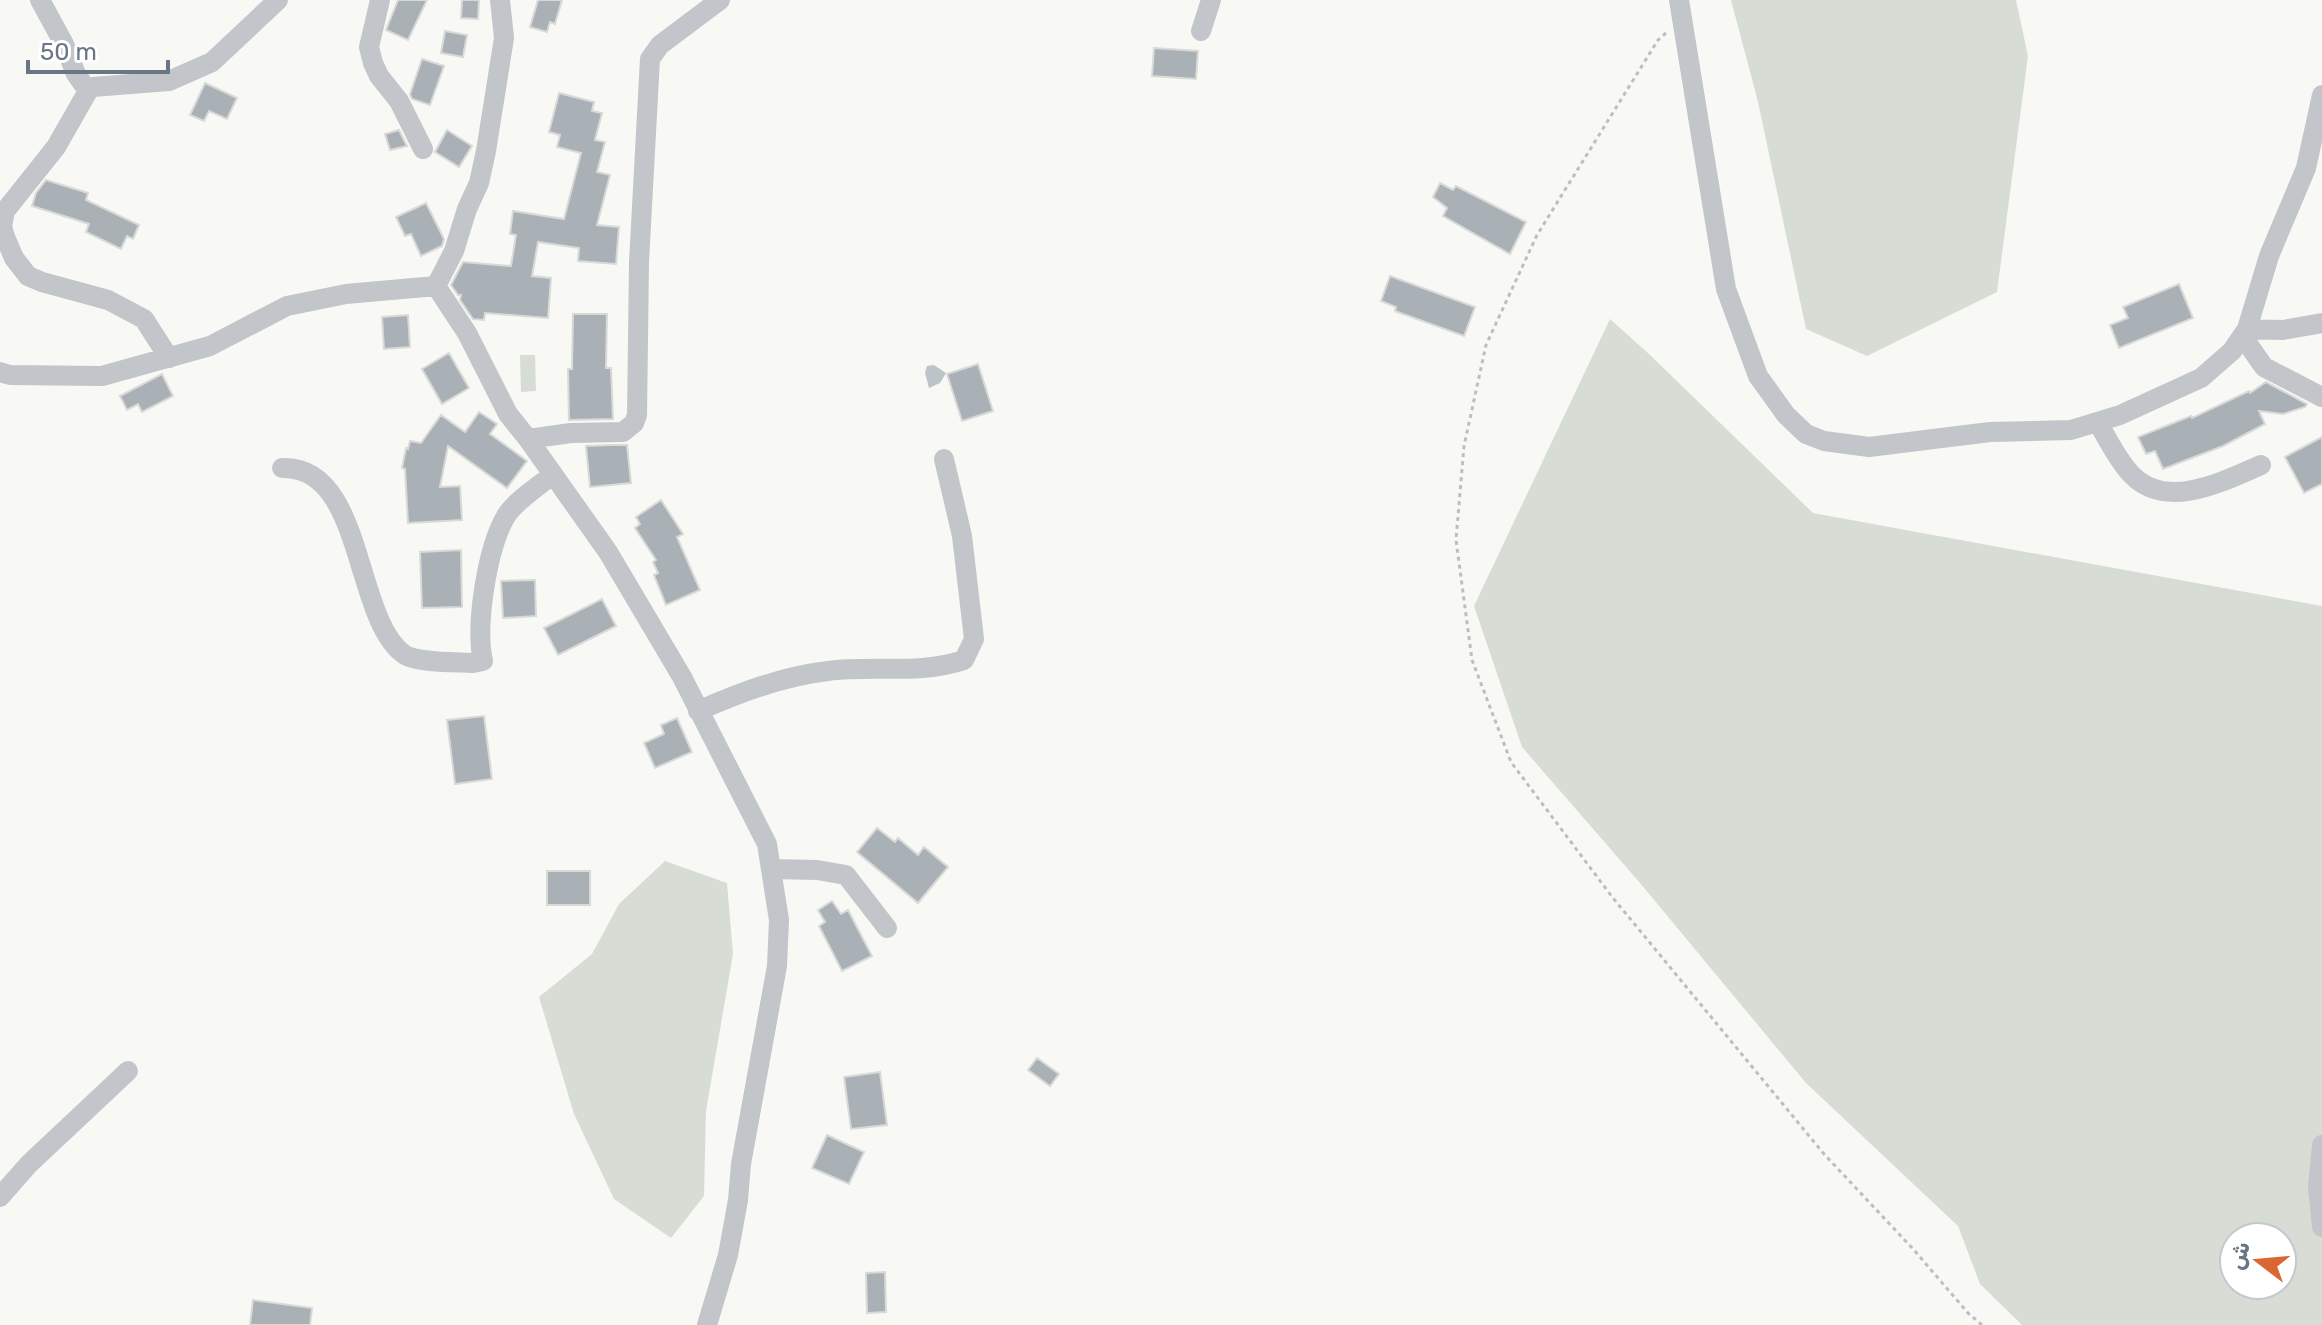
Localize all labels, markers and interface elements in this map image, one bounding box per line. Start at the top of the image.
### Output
scale bar [28,24,168,74]
text: 50 m [40,38,97,66]
north arrow [2218,1221,2298,1301]
text: ش [2222,1239,2256,1273]

